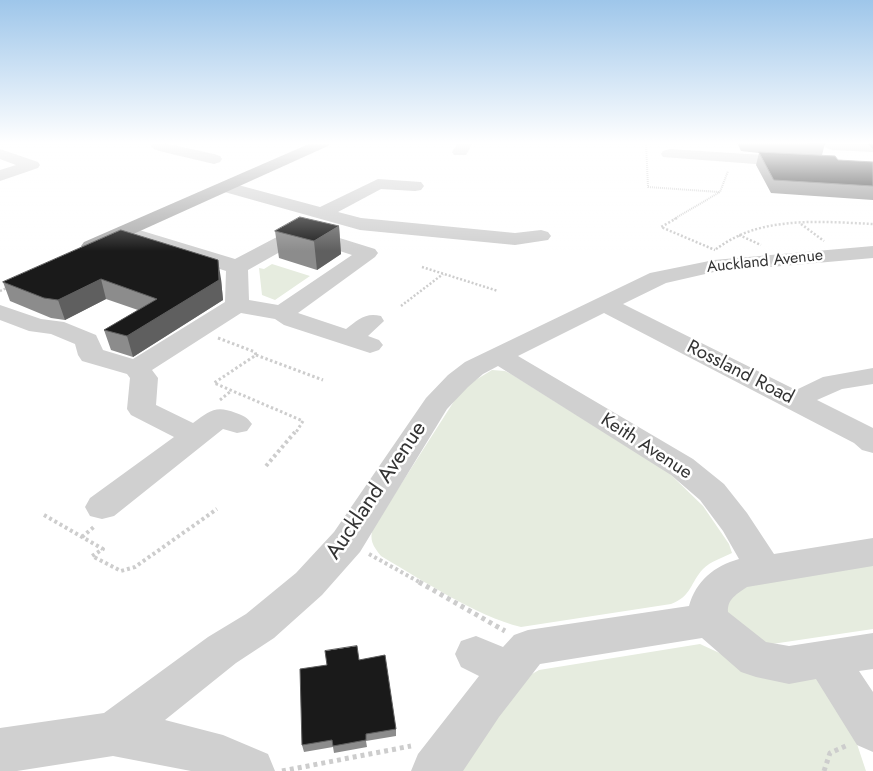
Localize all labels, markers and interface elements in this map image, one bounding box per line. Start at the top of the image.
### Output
street label: Auckland Avenue [706,246,824,278]
street label: Rossland Road [683,336,797,410]
street label: Keith Avenue [596,409,696,485]
street label: Auckland Avenue [321,417,433,565]

